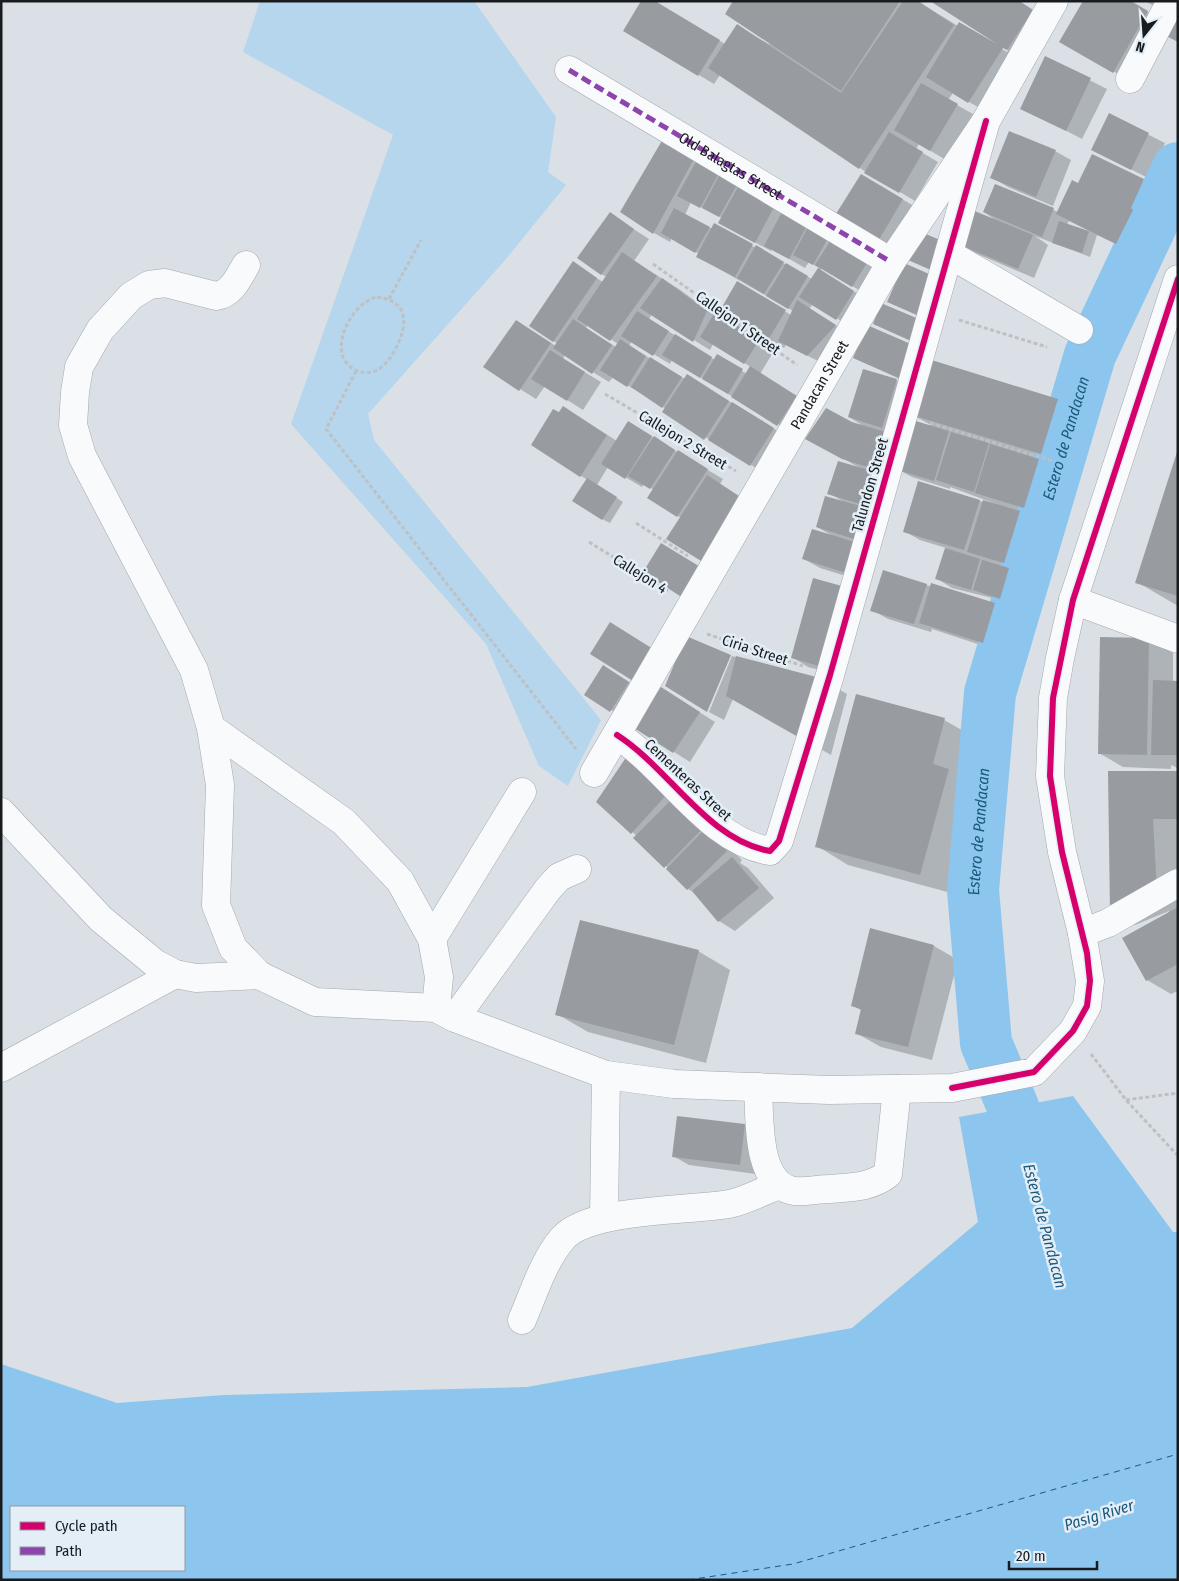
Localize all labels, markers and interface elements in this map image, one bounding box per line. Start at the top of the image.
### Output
north arrow [1119,10,1169,60]
text: N [1134,38,1147,56]
street label: Old Balagtas Street [675,128,786,204]
street label: Callejon 1 Street [692,287,784,359]
street label: Pandacan Street [787,337,853,432]
water label: Estero de Pandacan [1038,374,1093,502]
street label: Callejon 2 Street [635,407,731,474]
street label: Talundon Street [848,436,892,534]
street label: Callejon 4 [610,550,670,598]
street label: Ciria Street [720,631,790,669]
street label: Cementeras Street [641,735,735,825]
water label: Estero de Pandacan [963,767,993,896]
water label: Estero de Pandacan [1019,1162,1071,1290]
water label: Pasig River [1062,1495,1137,1535]
legend [10,1506,185,1571]
text: Cycle path [55,1517,118,1535]
scale bar [1009,1538,1096,1570]
text: Path [55,1542,82,1560]
text: 20 m [1016,1547,1046,1565]

